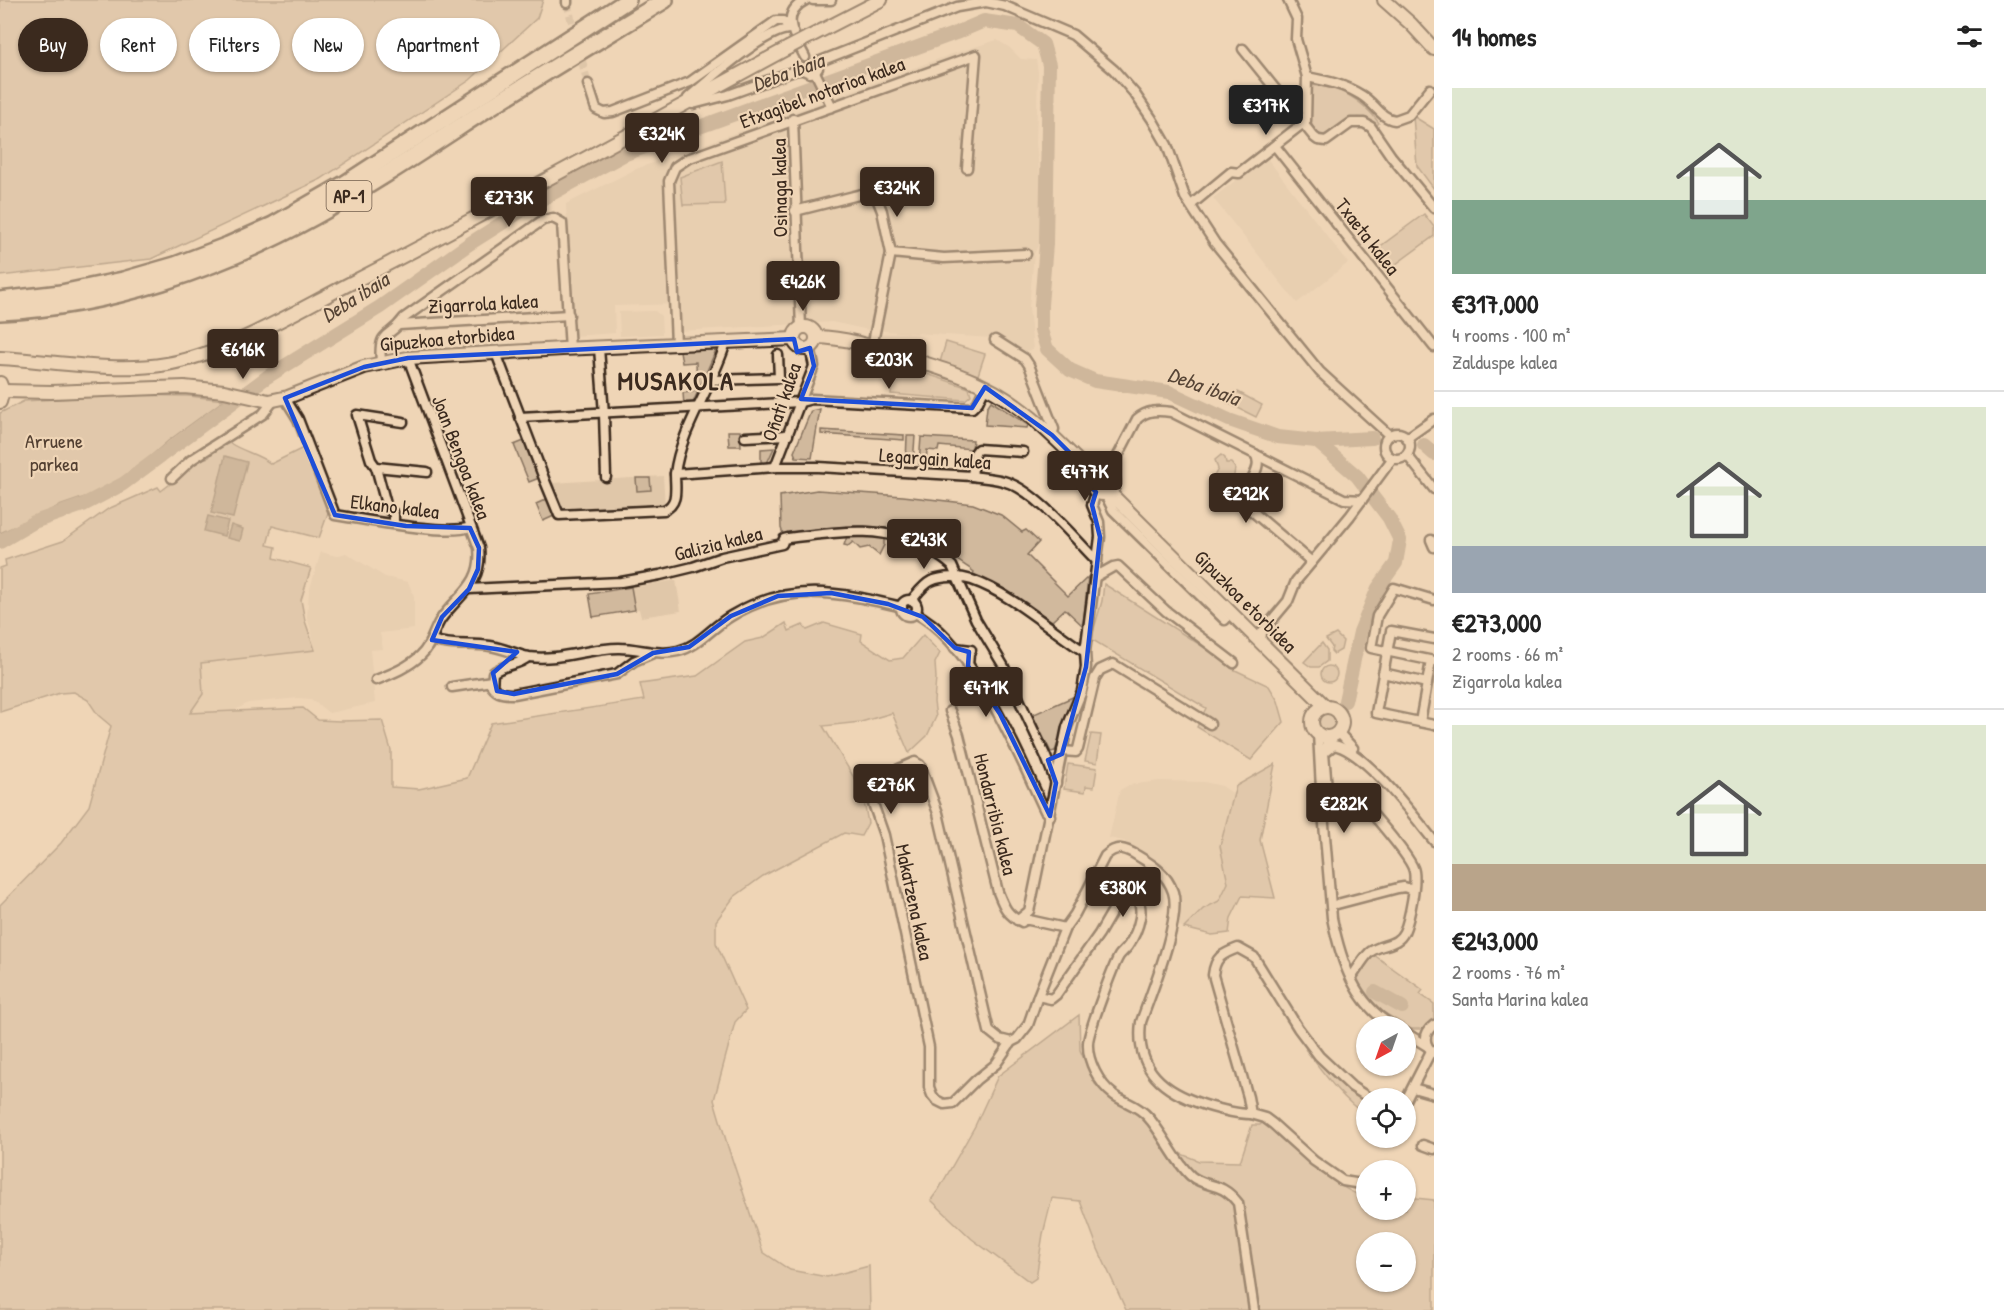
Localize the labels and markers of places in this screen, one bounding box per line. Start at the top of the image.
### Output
pin: €317K [1224,85,1308,136]
pin: €324K [620,113,704,164]
pin: €324K [855,167,939,218]
pin: €273K [467,177,551,228]
pin: €426K [761,261,845,312]
pin: €616K [201,329,285,380]
pin: €203K [847,339,931,390]
pin: €477K [1043,451,1127,502]
pin: €292K [1204,473,1288,524]
pin: €243K [882,519,966,570]
pin: €471K [944,667,1028,718]
pin: €276K [849,764,933,815]
pin: €282K [1302,783,1386,834]
pin: €380K [1081,867,1165,918]

